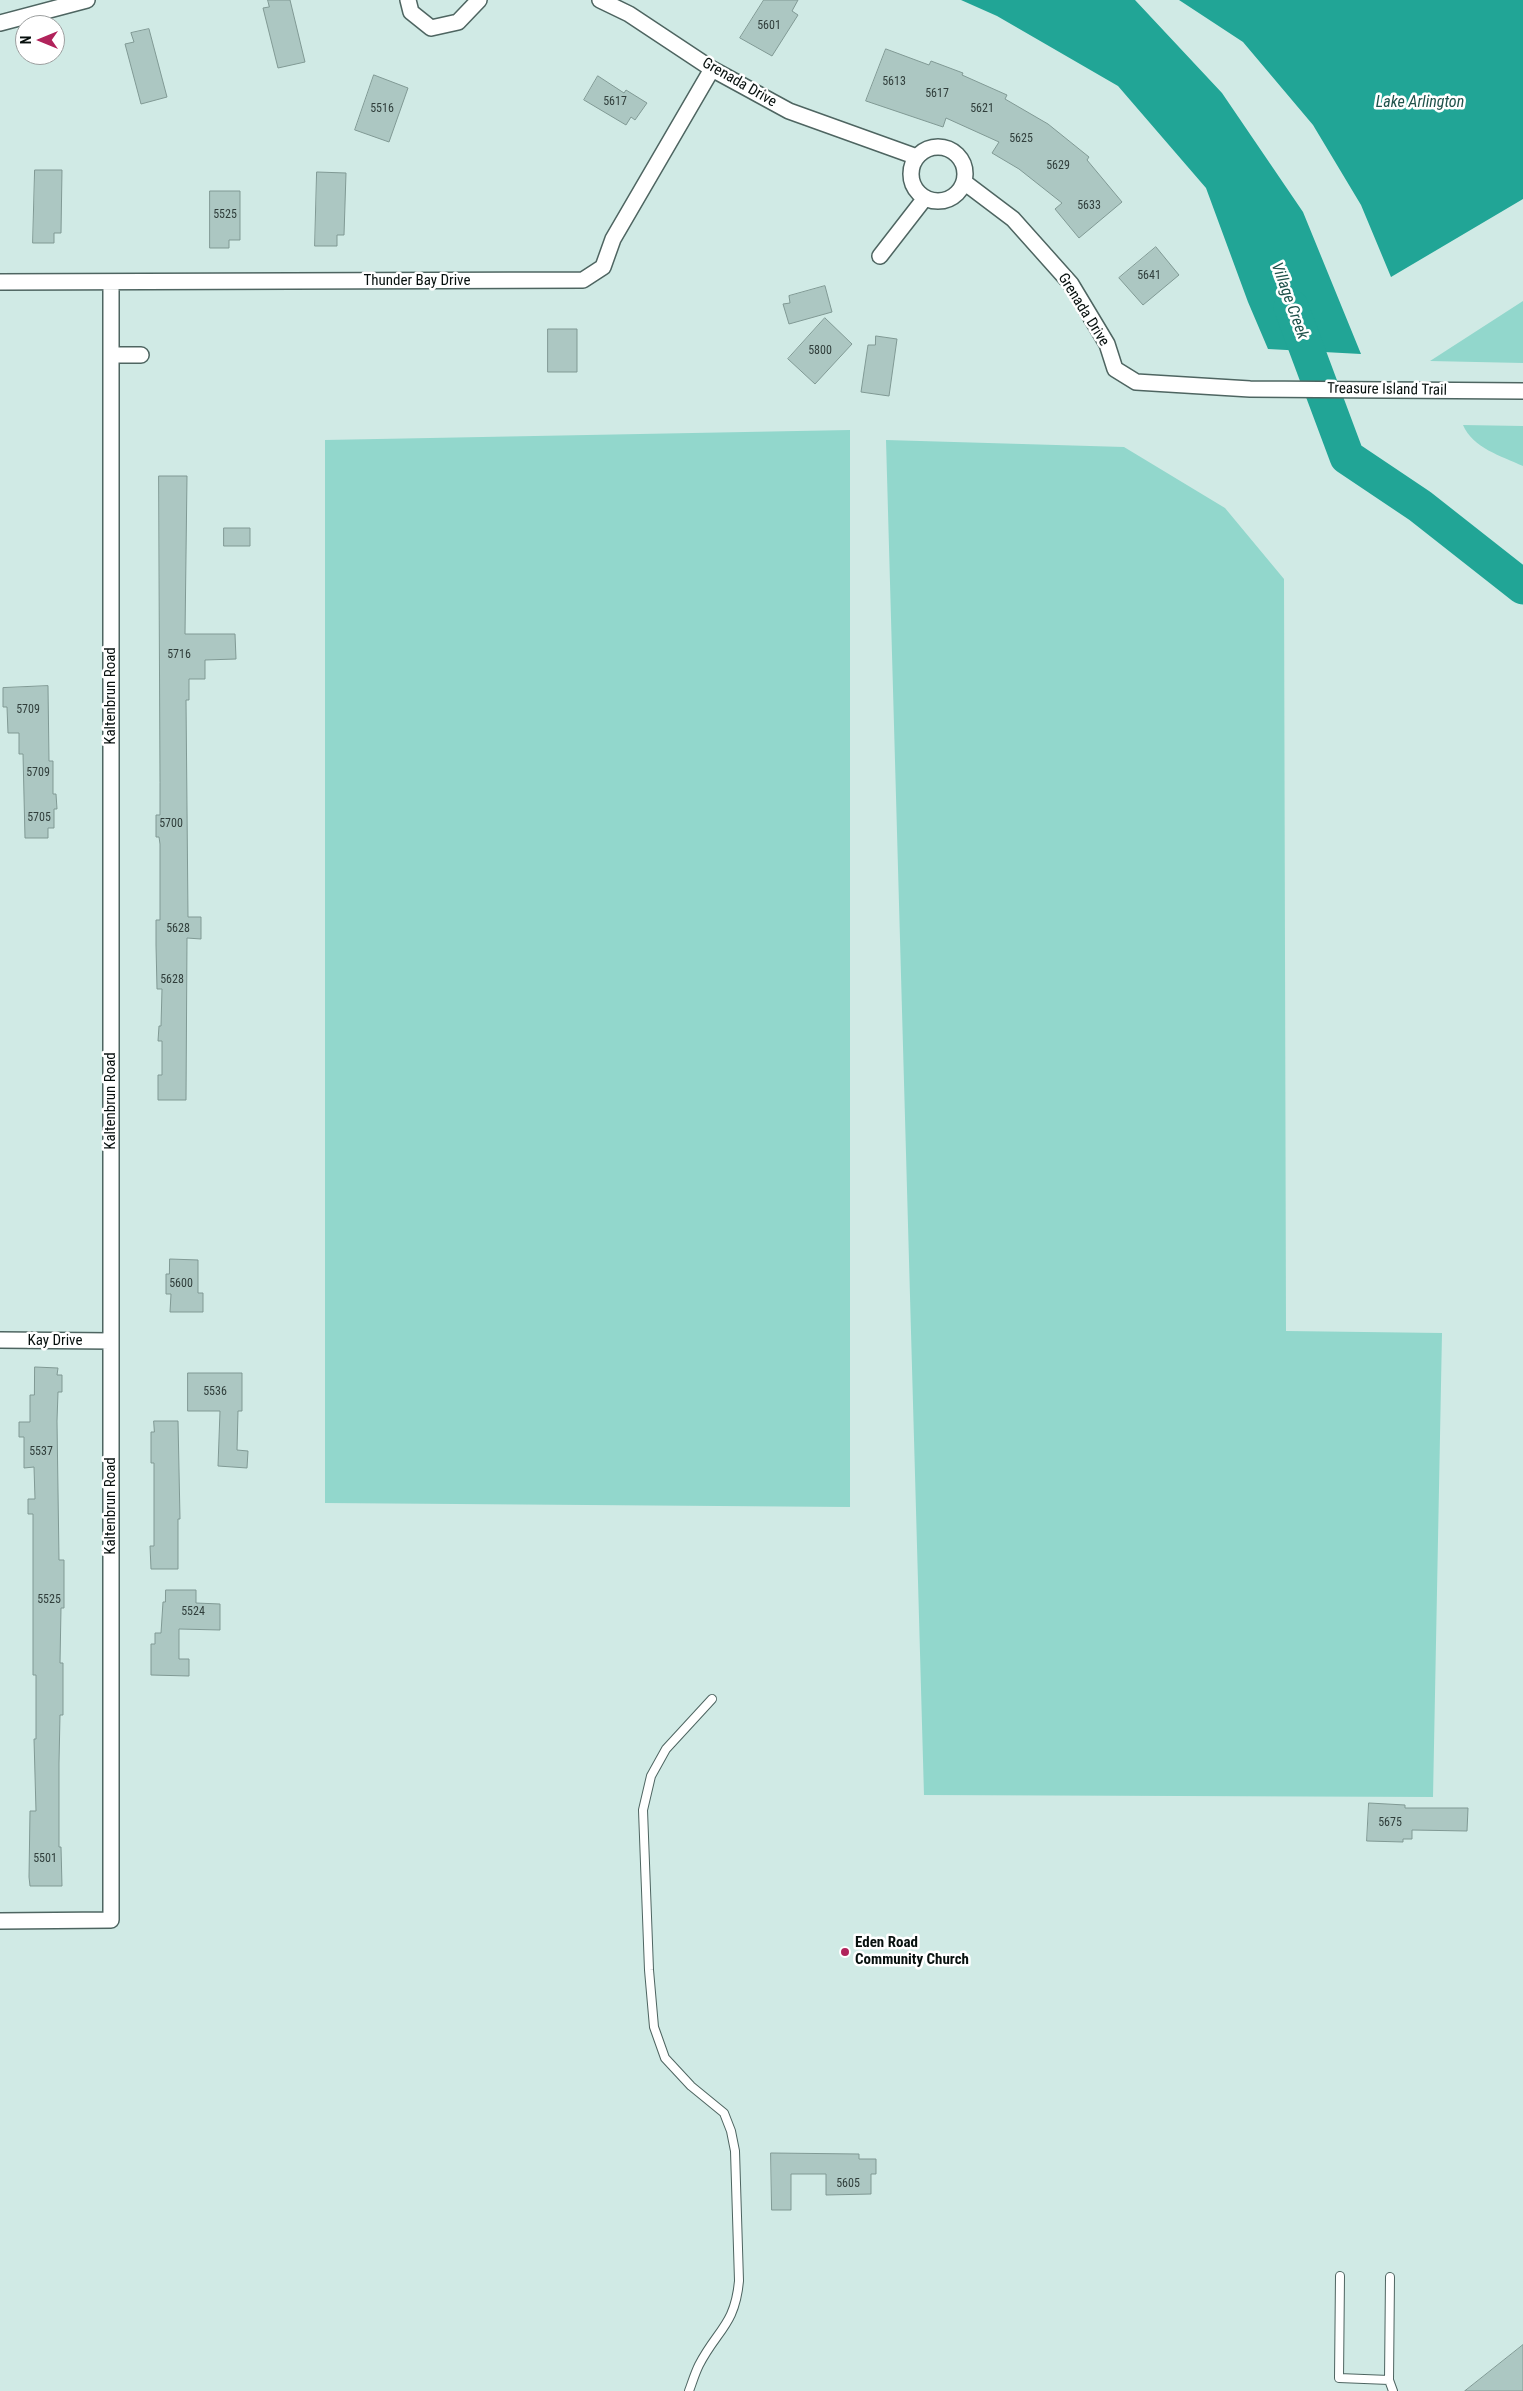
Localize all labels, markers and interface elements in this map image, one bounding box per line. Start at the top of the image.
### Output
north arrow [15,15,65,65]
house number: 5601 [757,19,781,33]
text: N [18,36,34,44]
street label: Grenada Drive [699,55,779,111]
house number: 5613 [882,75,906,89]
house number: 5617 [925,87,949,101]
water label: Lake Arlington [1376,93,1464,113]
house number: 5617 [603,95,627,109]
house number: 5516 [370,102,394,116]
house number: 5621 [970,102,994,116]
house number: 5625 [1009,132,1033,146]
house number: 5629 [1046,159,1070,173]
house number: 5633 [1077,199,1101,213]
house number: 5525 [213,208,237,222]
water label: Village Creek [1266,260,1312,342]
house number: 5641 [1137,269,1161,283]
street label: Grenada Drive [1053,270,1113,350]
street label: Thunder Bay Drive [364,272,470,290]
house number: 5800 [808,344,832,358]
street label: Treasure Island Trail [1327,380,1447,400]
street label: Kaltenbrun Road [102,647,120,745]
house number: 5716 [167,648,191,662]
house number: 5709 [16,703,40,717]
house number: 5709 [26,766,50,780]
house number: 5705 [27,811,51,825]
house number: 5700 [159,817,183,831]
house number: 5628 [166,922,190,936]
house number: 5628 [160,973,184,987]
street label: Kaltenbrun Road [102,1052,120,1150]
house number: 5600 [169,1277,193,1291]
street label: Kay Drive [28,1332,82,1350]
house number: 5536 [203,1385,227,1399]
house number: 5537 [29,1445,53,1459]
street label: Kaltenbrun Road [102,1457,120,1555]
house number: 5525 [37,1593,61,1607]
house number: 5524 [181,1605,205,1619]
house number: 5675 [1378,1816,1402,1830]
house number: 5501 [33,1852,57,1866]
place label: Eden Road Community Church [855,1934,969,1969]
marker: Eden Road Community Church [839,1946,851,1958]
house number: 5605 [836,2177,860,2191]

